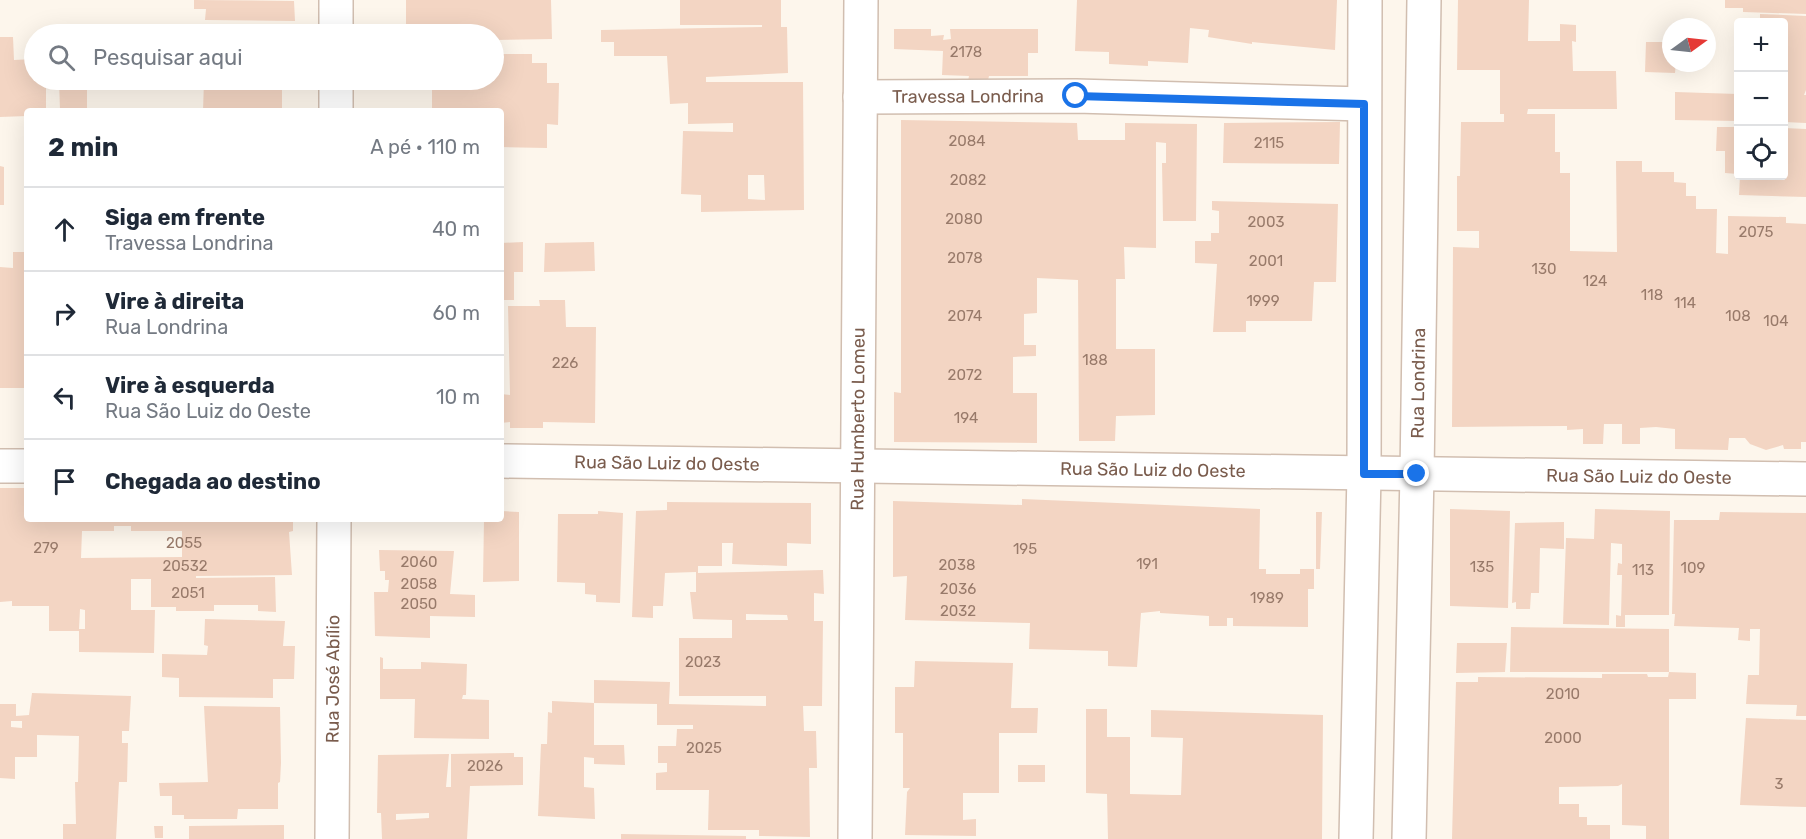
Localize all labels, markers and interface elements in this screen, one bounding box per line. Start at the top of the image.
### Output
north arrow [1662,18,1716,72]
map controls [1734,18,1788,180]
button: + [1734,18,1788,72]
search box [24,24,504,90]
icon: search [45,41,78,74]
house number: 2178 [950,43,982,61]
text: Pesquisar aqui [93,44,243,71]
button: − [1734,72,1788,126]
route start [1062,82,1088,108]
street label: Travessa Londrina [892,85,1044,108]
button: locate [1734,126,1788,180]
text: 2 min [48,132,118,163]
house number: 2084 [948,132,986,150]
house number: 2115 [1254,134,1284,152]
text: A pé · 110 m [370,135,480,159]
house number: 2082 [950,171,987,189]
text: Siga em frente [105,204,265,231]
house number: 2080 [945,210,983,228]
icon: ahead [48,213,81,246]
house number: 2003 [1248,213,1284,231]
text: 40 m [432,217,480,241]
house number: 2075 [1739,223,1774,241]
text: Travessa Londrina [105,231,274,255]
house number: 2078 [947,249,983,267]
house number: 2001 [1249,252,1283,270]
house number: 130 [1532,260,1556,278]
house number: 124 [1583,272,1607,290]
house number: 118 [1641,286,1663,304]
text: Vire à direita [105,288,244,315]
house number: 1999 [1246,292,1280,310]
house number: 114 [1674,294,1696,312]
icon: right [48,297,81,330]
text: 60 m [433,301,480,325]
house number: 2074 [948,307,982,325]
house number: 108 [1725,307,1751,325]
house number: 104 [1763,312,1789,330]
text: Rua Londrina [105,315,228,339]
street label: Rua Humberto Lomeu [846,327,870,511]
street label: Rua Londrina [1407,327,1430,439]
house number: 188 [1082,351,1108,369]
house number: 226 [552,354,578,372]
house number: 2072 [948,366,983,384]
text: Vire à esquerda [105,372,275,399]
icon: left [48,381,81,414]
text: 10 m [436,385,480,409]
text: Rua São Luiz do Oeste [105,399,311,423]
house number: 194 [954,409,978,427]
street label: Rua São Luiz do Oeste [574,451,760,476]
street label: Rua São Luiz do Oeste [1060,458,1246,482]
route end [1403,460,1429,486]
street label: Rua São Luiz do Oeste [1546,464,1732,489]
icon: arrive [48,465,81,498]
text: Chegada ao destino [105,468,321,495]
house number: 2055 [166,534,202,552]
house number: 279 [33,539,59,557]
house number: 195 [1013,540,1037,558]
house number: 2060 [401,553,437,571]
house number: 191 [1136,555,1158,573]
house number: 2038 [939,556,975,574]
house number: 20532 [162,557,208,575]
house number: 135 [1470,558,1494,576]
house number: 109 [1681,559,1706,577]
house number: 113 [1632,561,1654,579]
house number: 2058 [401,575,437,593]
house number: 2036 [940,580,976,598]
house number: 2051 [171,584,205,602]
house number: 1989 [1250,589,1284,607]
house number: 2050 [401,595,437,613]
house number: 2032 [940,602,976,620]
street label: Rua José Abílio [322,615,344,743]
house number: 2023 [685,653,721,671]
house number: 2010 [1546,685,1580,703]
house number: 2000 [1544,729,1582,747]
house number: 2025 [686,739,722,757]
house number: 2026 [467,757,503,775]
house number: 3 [1774,775,1784,793]

